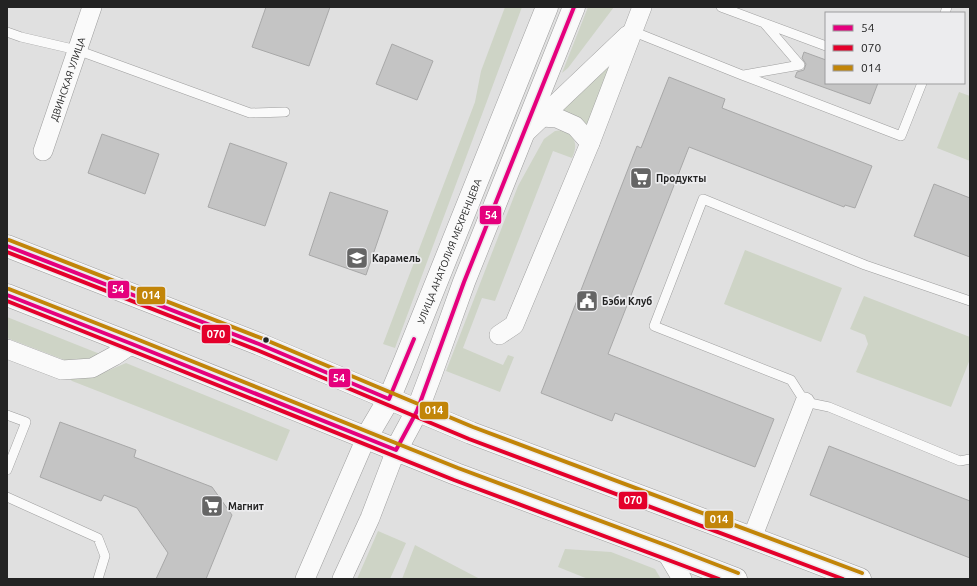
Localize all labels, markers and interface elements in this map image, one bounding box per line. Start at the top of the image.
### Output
legend [825,12,965,84]
text: 54 [861,21,875,34]
street label: ДВИНСКАЯ УЛИЦА [49,35,88,123]
text: 070 [861,41,882,54]
text: 014 [861,61,882,74]
supermarket icon: Продукты [628,165,654,191]
place label: Продукты [656,173,706,184]
street label: УЛИЦА АНАТОЛИЯ МЕХРЕНЦЕВА [415,177,484,325]
line badge: 54 [479,205,502,225]
text: 54 [485,209,497,221]
school or university icon: Карамель [344,245,370,271]
place label: Карамель [372,253,421,264]
line badge: 54 [107,280,130,299]
text: 54 [112,283,124,295]
line badge: 014 [136,286,166,305]
public building icon: Бэби Клуб [574,288,600,314]
text: 014 [142,289,160,301]
place label: Бэби Клуб [602,296,652,307]
line badge: 070 [201,324,231,344]
text: 070 [207,328,225,340]
unlabelled marker [261,335,271,345]
line badge: 54 [328,368,351,388]
text: 54 [333,372,345,384]
line badge: 014 [419,401,449,420]
text: 014 [425,404,443,416]
line badge: 070 [618,491,648,510]
supermarket icon: Магнит [199,493,225,519]
text: 070 [624,494,642,506]
place label: Магнит [228,501,264,512]
line badge: 014 [704,510,734,529]
text: 014 [710,513,728,525]

